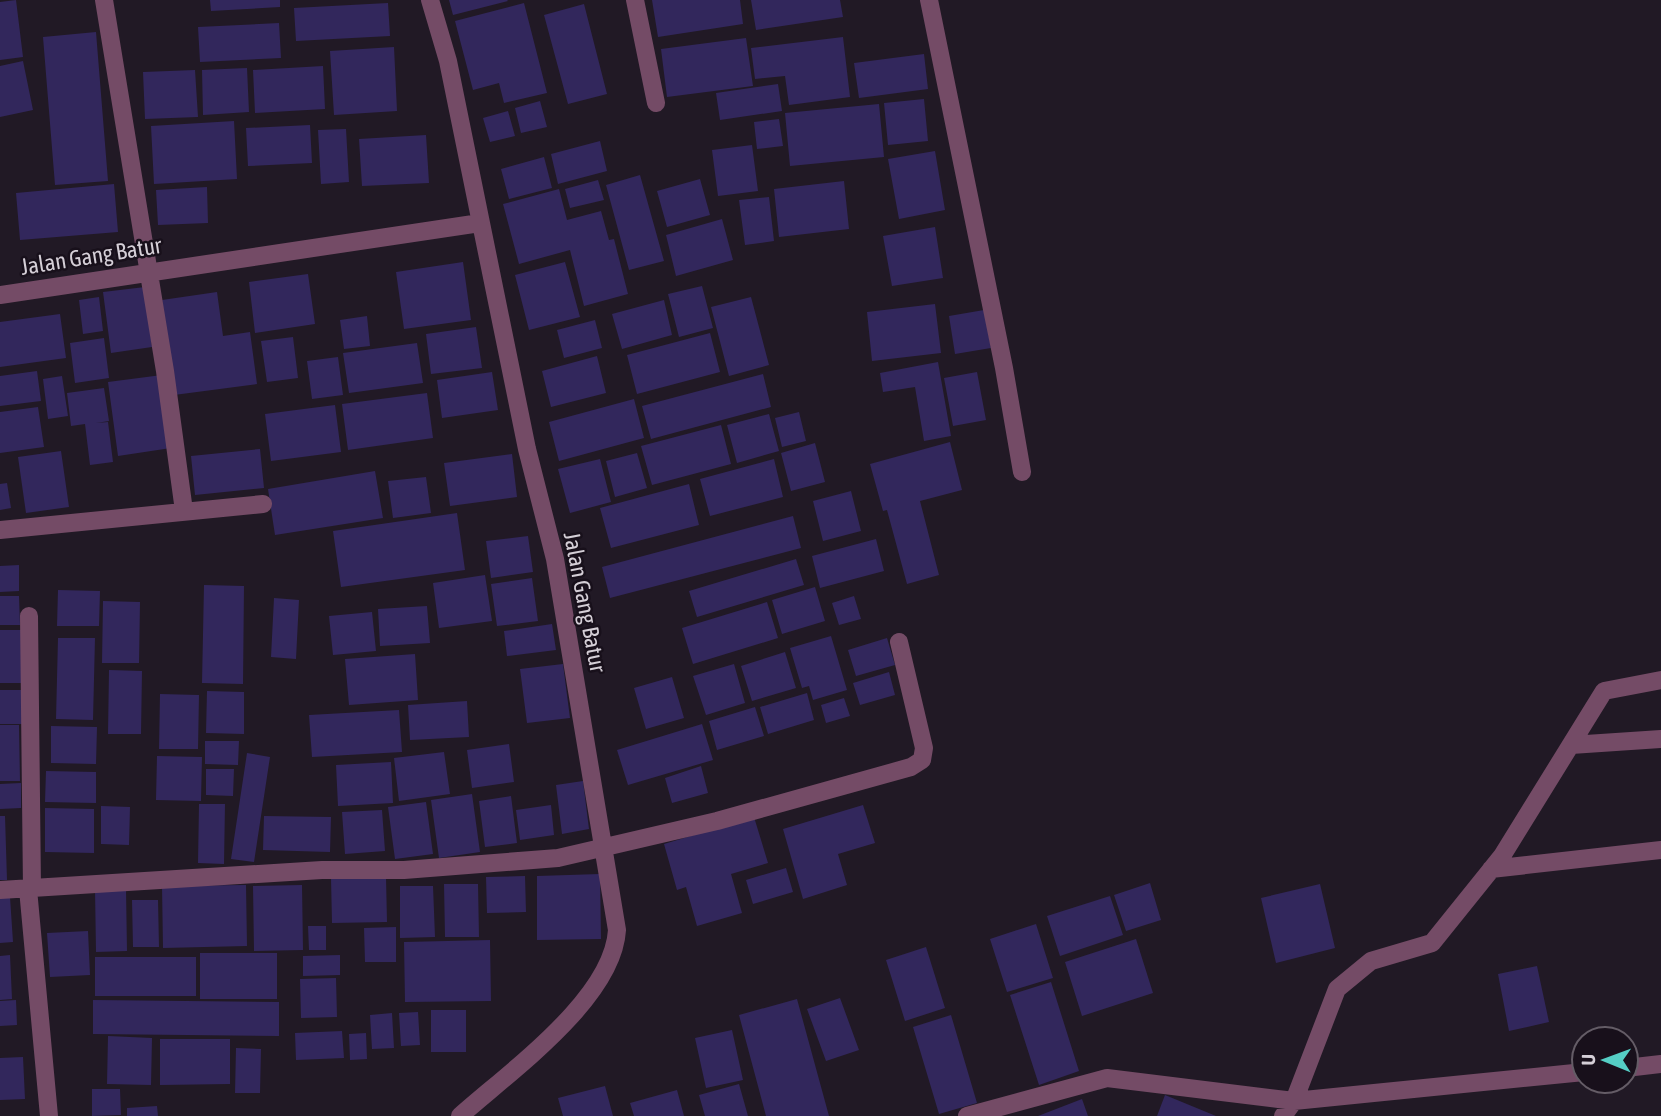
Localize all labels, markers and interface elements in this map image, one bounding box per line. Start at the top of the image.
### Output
street label: Jalan Gang Batur [19,232,165,280]
street label: Jalan Gang Batur [559,530,612,676]
north arrow [1570,1025,1640,1095]
text: U [1577,1054,1599,1066]

